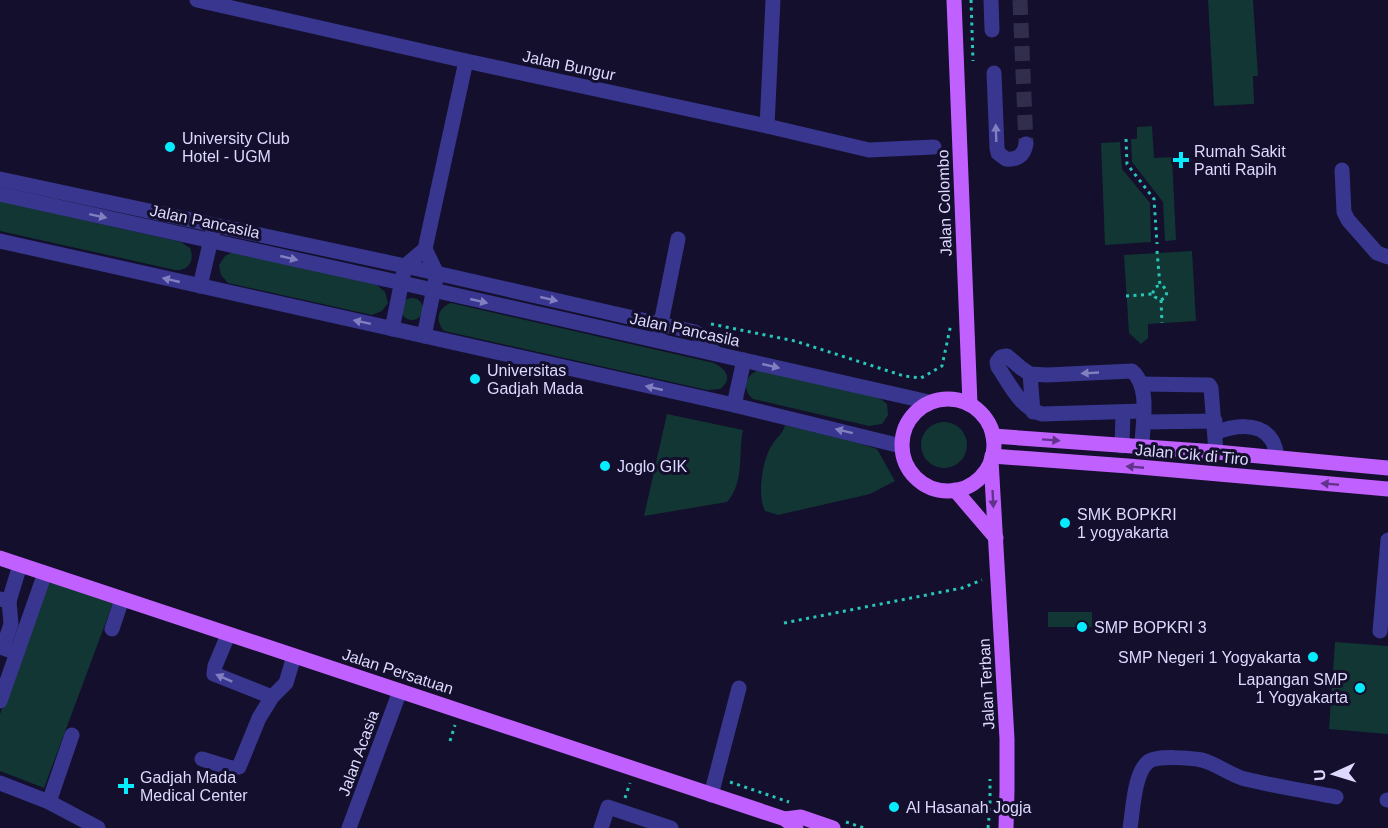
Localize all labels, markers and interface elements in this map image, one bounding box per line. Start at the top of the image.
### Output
street label: Jalan Bungur [521,47,617,84]
one-way arrow [992,124,1001,143]
place label: University Club Hotel - UGM [182,130,290,165]
marker: University Club Hotel - UGM [163,140,177,154]
place label: Rumah Sakit Panti Rapih [1194,143,1286,178]
street label: Jalan Colombo [934,149,955,257]
marker: Rumah Sakit Panti Rapih [1172,151,1190,169]
street label: Jalan Pancasila [148,202,262,241]
one-way arrow [89,211,107,221]
one-way arrow [279,253,298,263]
one-way arrow [162,274,180,284]
one-way arrow [540,295,559,305]
one-way arrow [470,296,488,306]
street label: Jalan Pancasila [628,310,742,349]
one-way arrow [352,317,371,326]
place label: Universitas Gadjah Mada [487,362,583,397]
one-way arrow [762,362,781,372]
one-way arrow [1081,368,1100,377]
marker: Universitas Gadjah Mada [468,372,482,386]
one-way arrow [645,382,664,392]
one-way arrow [835,426,854,436]
one-way arrow [1042,436,1061,445]
street label: Jalan Cik di Tiro [1135,441,1249,468]
place label: Joglo GIK [617,458,688,475]
marker: Joglo GIK [598,459,612,473]
one-way arrow [1126,462,1145,472]
one-way arrow [1320,479,1339,489]
one-way arrow [989,490,998,509]
place label: SMK BOPKRI 1 yogyakarta [1077,506,1177,541]
marker: SMK BOPKRI 1 yogyakarta [1058,516,1072,530]
place label: SMP BOPKRI 3 [1094,619,1207,636]
marker: SMP BOPKRI 3 [1075,620,1089,634]
street label: Jalan Terban [976,638,997,730]
street label: Jalan Persatuan [340,646,455,697]
place label: SMP Negeri 1 Yogyakarta [1118,649,1301,666]
marker: SMP Negeri 1 Yogyakarta [1306,650,1320,664]
place label: Lapangan SMP 1 Yogyakarta [1238,671,1348,706]
one-way arrow [214,673,232,683]
marker: Lapangan SMP 1 Yogyakarta [1353,681,1367,695]
street label: Jalan Acasia [335,708,382,798]
north arrow [1304,744,1364,804]
place label: Gadjah Mada Medical Center [140,769,248,804]
text: U [1311,769,1328,781]
marker: Gadjah Mada Medical Center [117,777,135,795]
place label: Al Hasanah Jogja [906,799,1032,816]
marker: Al Hasanah Jogja [887,800,901,814]

